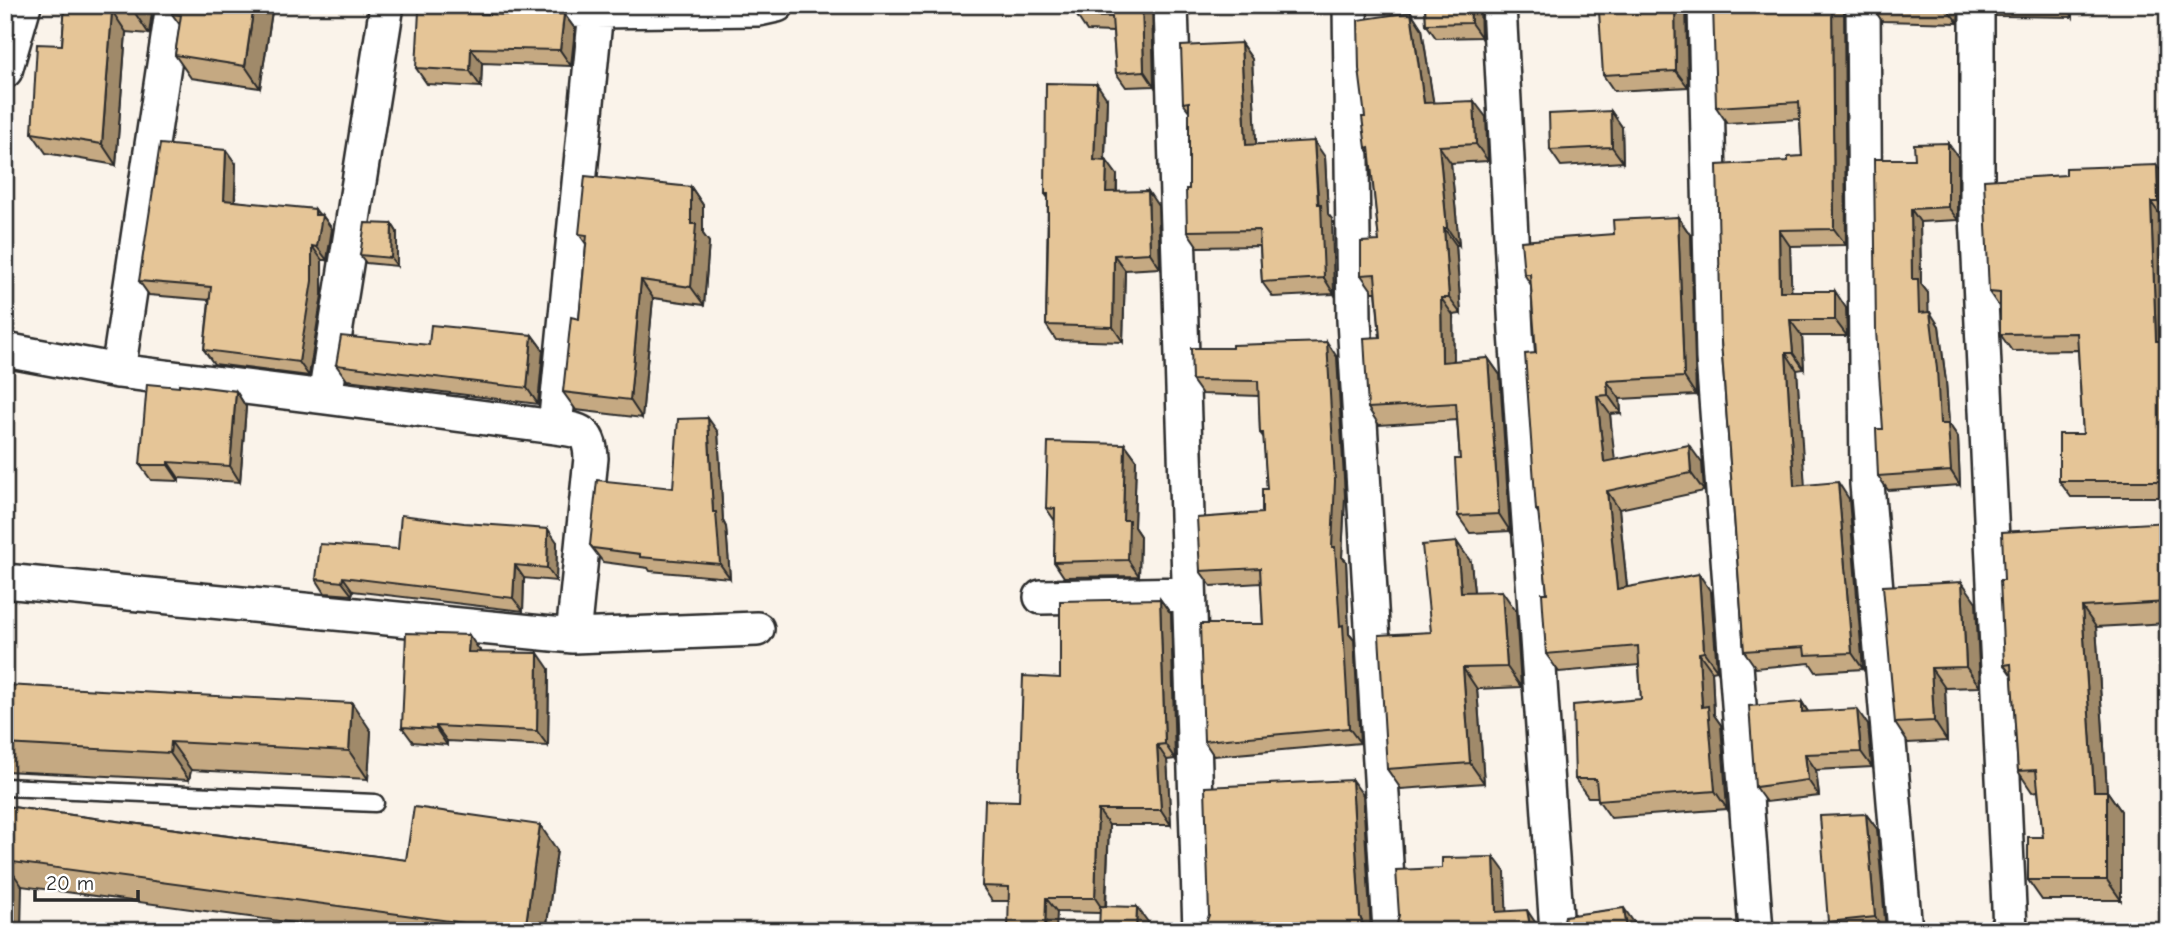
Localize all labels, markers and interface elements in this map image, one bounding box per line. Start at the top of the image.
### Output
scale bar [35,859,138,903]
text: 20 m [46,871,94,895]

